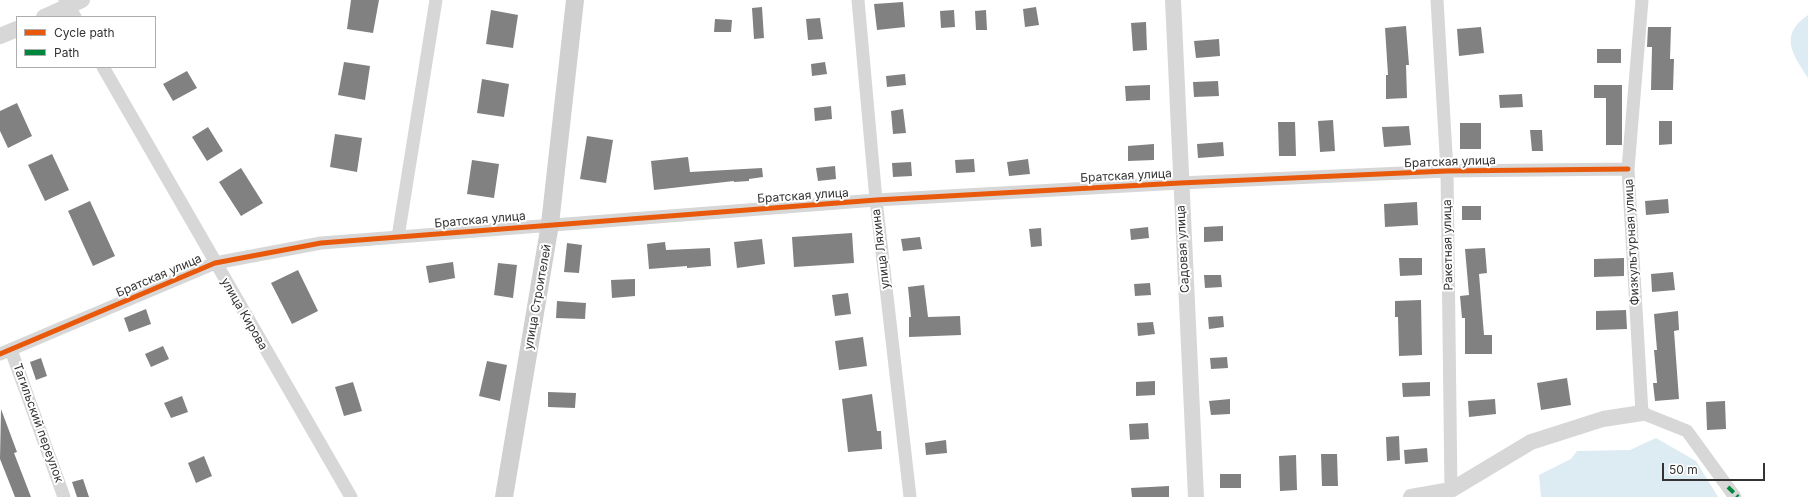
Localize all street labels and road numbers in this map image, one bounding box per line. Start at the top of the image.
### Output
street label: Братская улица [1404,153,1496,171]
street label: Братская улица [1080,166,1172,186]
street label: Физкультурная улица [1621,178,1643,306]
street label: Братская улица [757,186,849,206]
street label: Ракетная улица [1440,199,1456,291]
street label: Садовая улица [1174,205,1192,293]
street label: улица Ляхина [869,208,893,290]
street label: Братская улица [434,209,526,231]
street label: улица Строителей [522,243,554,351]
street label: Братская улица [114,251,204,301]
street label: улица Кирова [218,275,270,353]
street label: Тагильский переулок [10,362,66,484]

